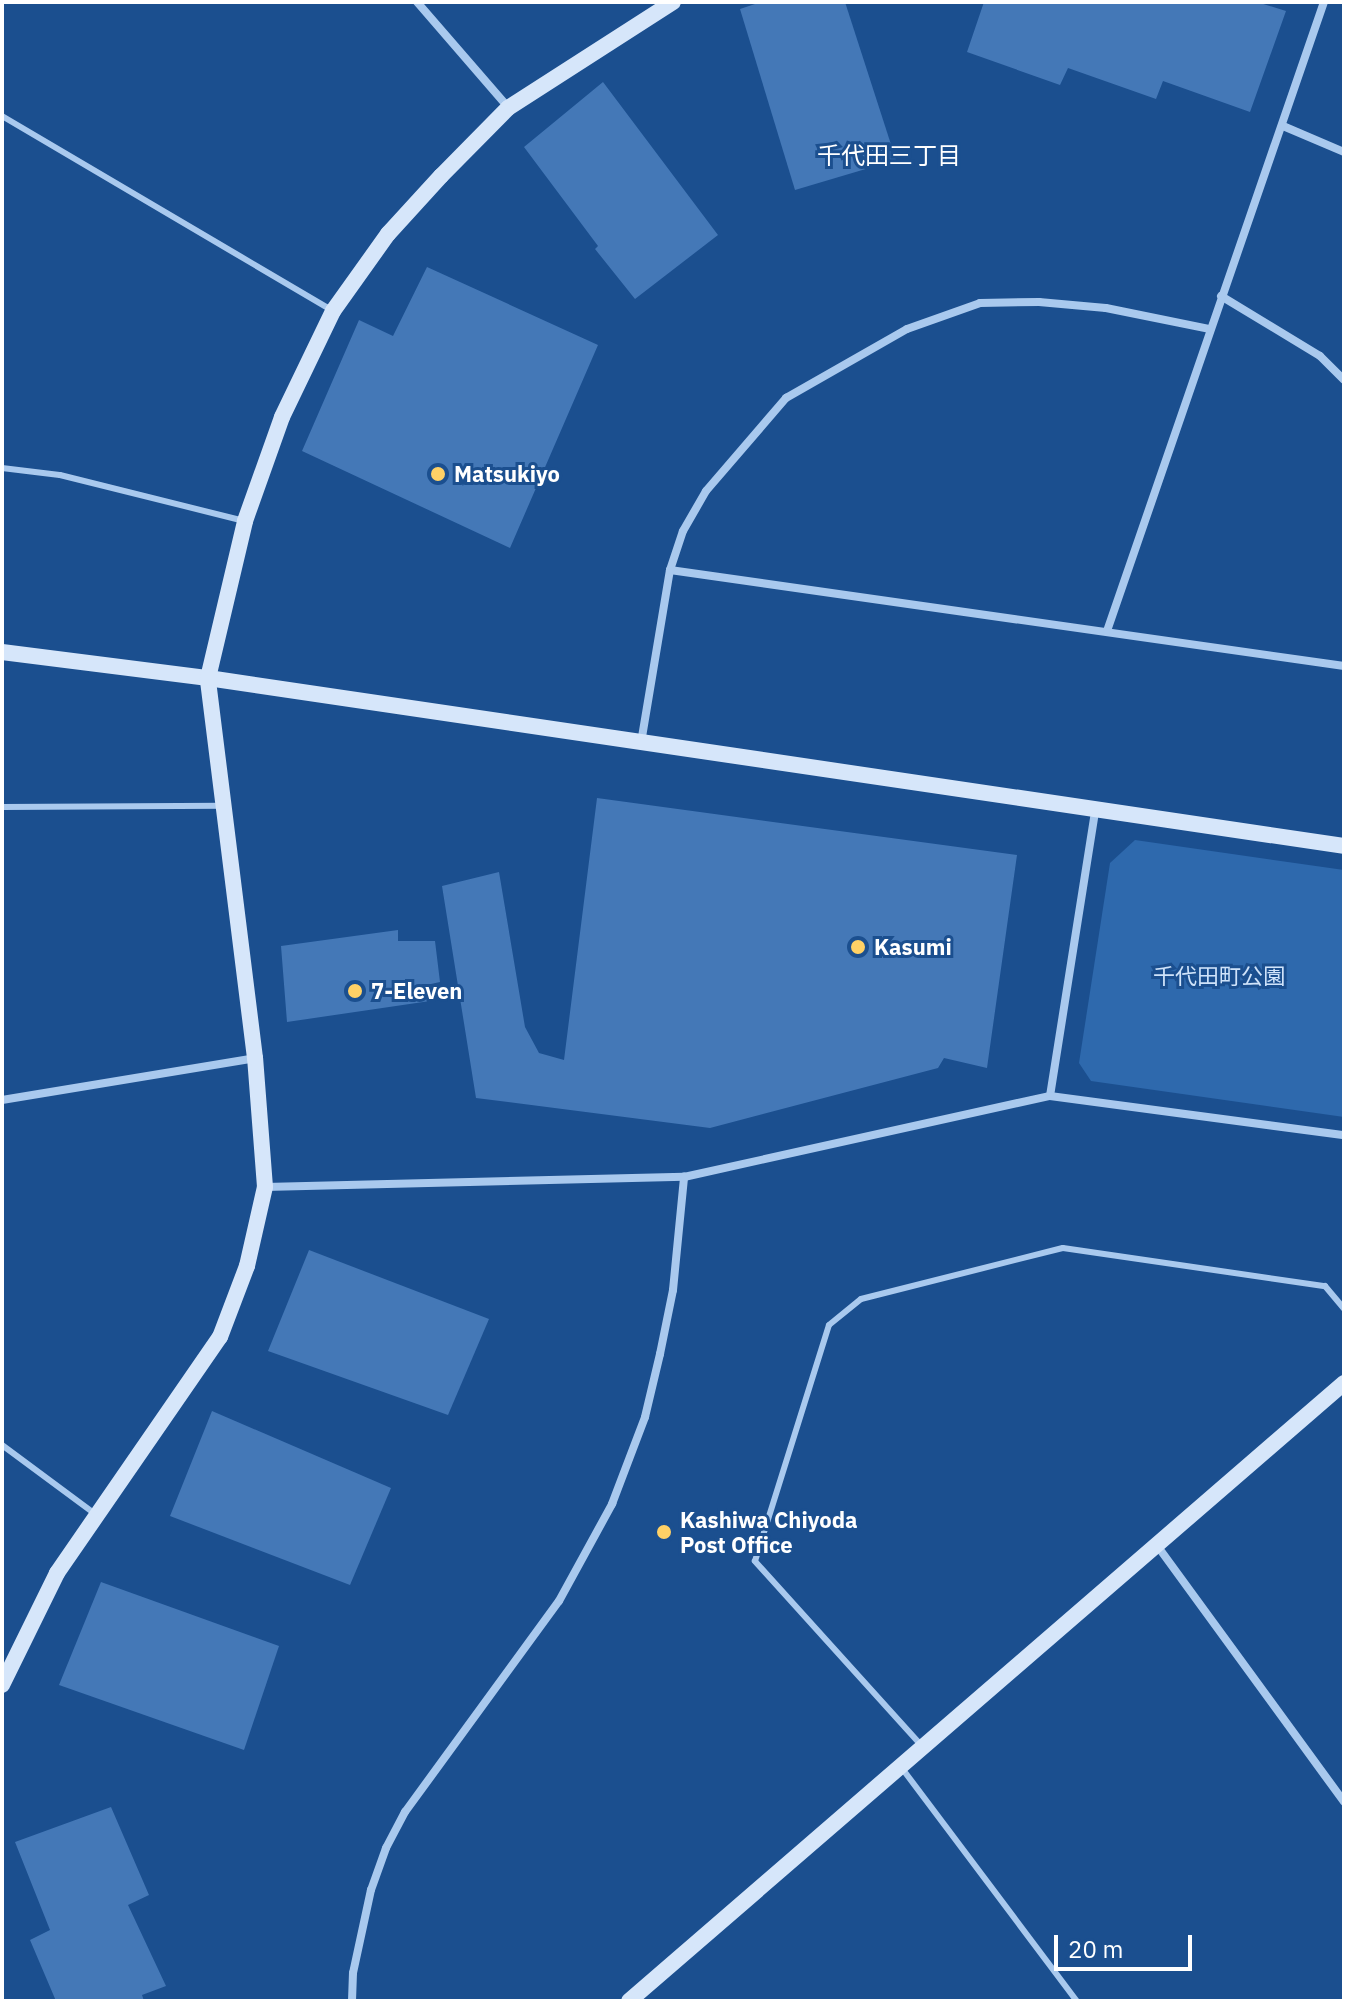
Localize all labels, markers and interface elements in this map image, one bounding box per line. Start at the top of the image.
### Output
district label: 千代田三丁目 [817,142,961,170]
place label: Matsukiyo [454,461,560,487]
marker: Matsukiyo [429,465,447,483]
place label: Kasumi [874,934,952,960]
marker: Kasumi [849,938,867,956]
park label: 千代田町公園 [1153,963,1285,989]
place label: 7-Eleven [371,978,462,1004]
marker: 7-Eleven [346,982,364,1000]
place label: Kashiwa Chiyoda Post Office [680,1506,858,1558]
marker: Kashiwa Chiyoda Post Office [655,1523,673,1541]
scale bar [1058,1919,1196,1969]
text: 20 m [1068,1933,1123,1965]

